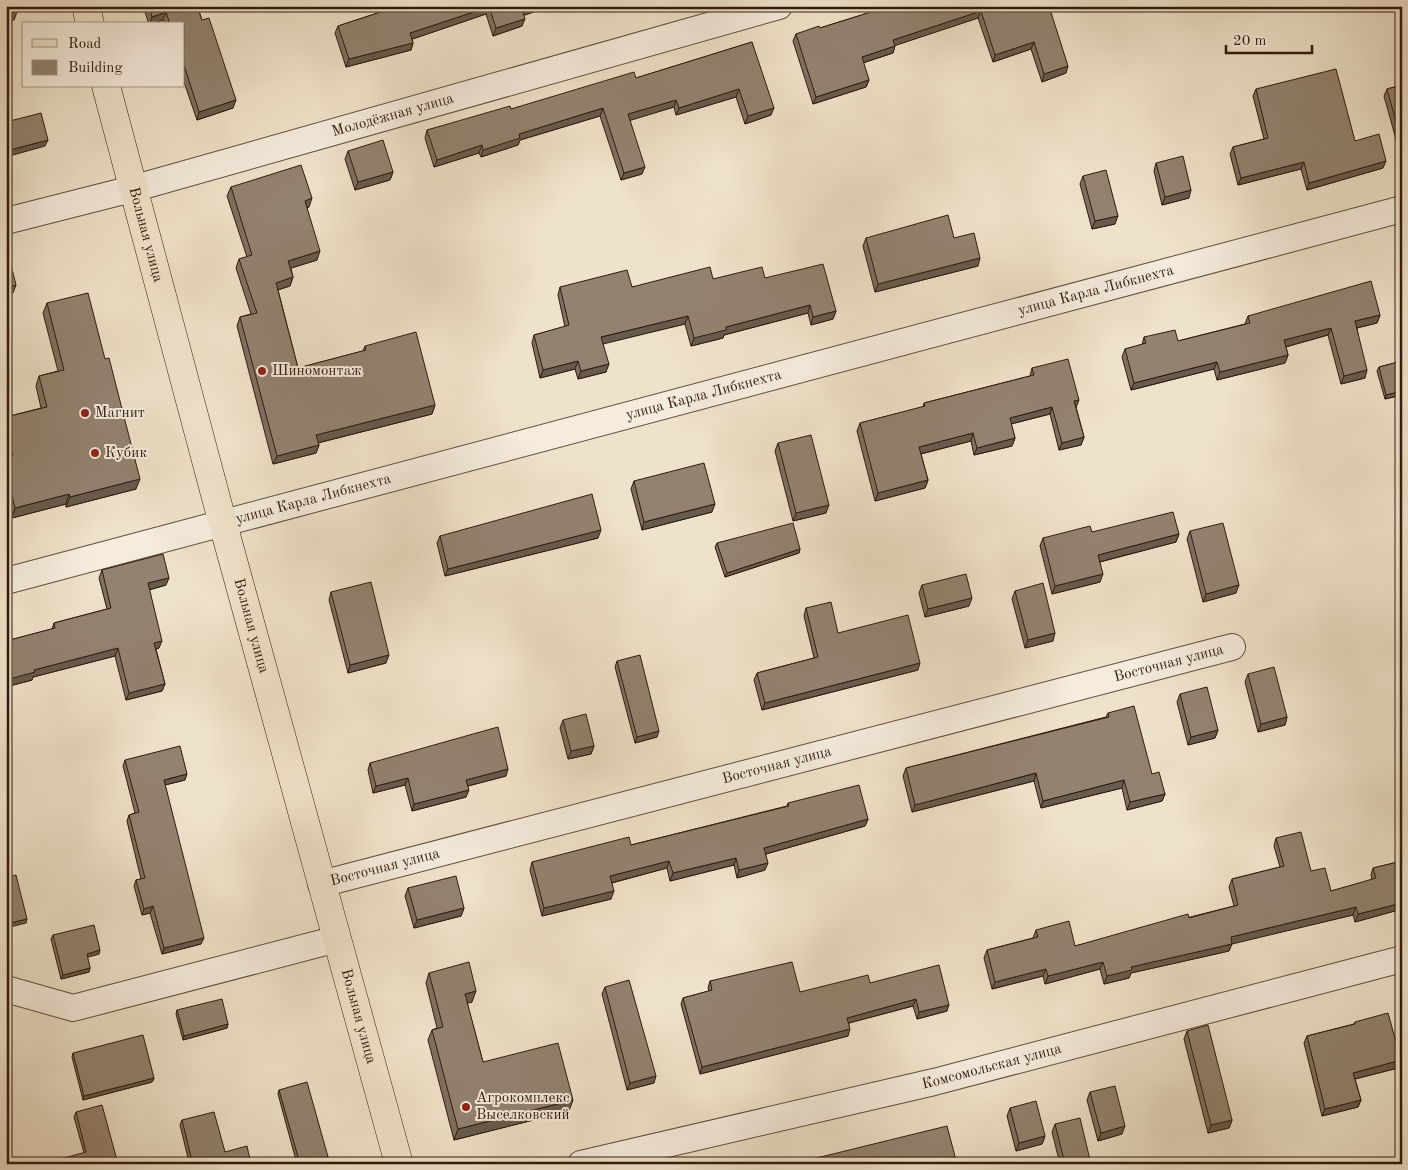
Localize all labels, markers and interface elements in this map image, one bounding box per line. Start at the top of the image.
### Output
legend [22,22,185,88]
scale bar [1226,22,1312,54]
text: 20 m [1233,34,1267,49]
text: Road [68,37,102,52]
text: Building [68,61,123,76]
street label: Молодёжная улица [330,91,456,140]
street label: Вольная улица [126,186,166,284]
street label: улица Карла Либкнехта [1017,263,1176,318]
place label: Шиномонтаж [272,364,362,379]
marker: Шиномонтаж [256,365,268,377]
street label: улица Карла Либкнехта [624,367,784,423]
place label: Магнит [95,406,145,421]
marker: Магнит [79,407,91,419]
place label: Кубик [105,446,147,461]
marker: Кубик [89,447,101,459]
street label: улица Карла Либкнехта [234,471,393,527]
street label: Вольная улица [231,577,271,676]
street label: Восточная улица [1112,642,1226,685]
street label: Восточная улица [720,744,834,787]
street label: Восточная улица [329,846,442,889]
street label: Вольная улица [338,967,379,1066]
street label: Комсомольская улица [920,1041,1064,1092]
place label: Агрокомплекс Выселковский [476,1091,570,1123]
marker: Агрокомплекс Выселковский [460,1101,472,1113]

